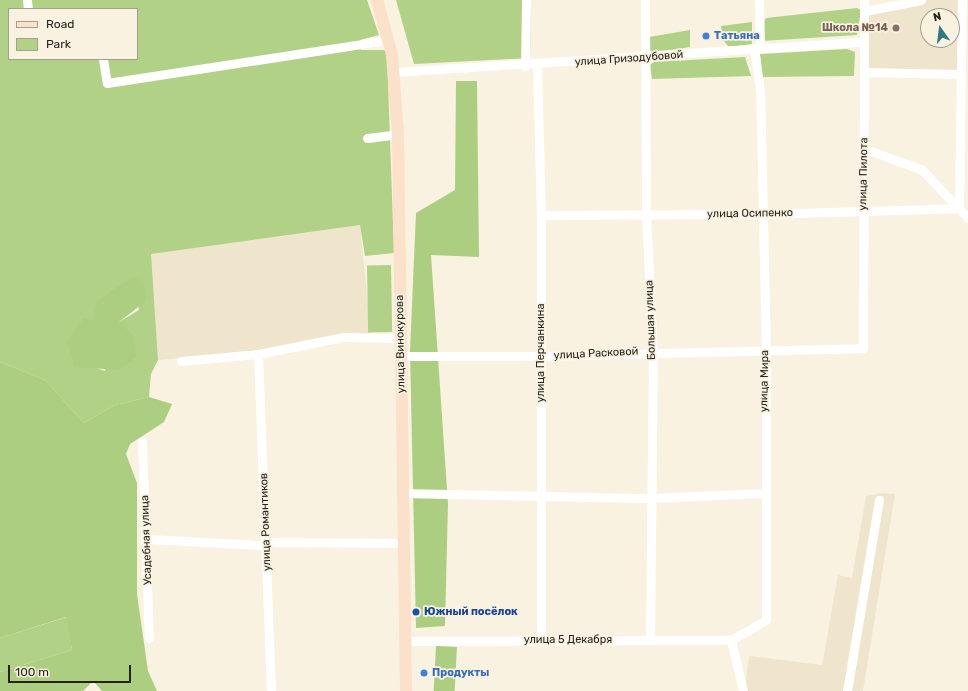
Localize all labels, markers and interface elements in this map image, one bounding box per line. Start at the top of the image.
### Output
legend [8,8,138,60]
north arrow [920,8,960,48]
text: N [932,10,943,24]
text: Road [46,17,74,31]
place label: Школа №14 [822,21,888,35]
marker: Школа №14 [891,23,901,33]
place label: Татьяна [714,29,760,43]
marker: Татьяна [701,31,711,41]
text: Park [46,37,71,51]
street label: улица Гризодубовой [574,49,684,69]
street label: улица Пилота [857,137,871,211]
street label: улица Осипенко [707,207,793,221]
street label: Большая улица [643,280,659,360]
street label: улица Винокурова [394,295,408,393]
street label: улица Перчанкина [534,303,548,403]
street label: улица Расковой [553,345,639,363]
street label: улица Мира [758,350,772,412]
street label: улица Романтиков [258,473,274,571]
street label: Усадебная улица [139,495,155,585]
place label: Южный посёлок [424,605,518,619]
marker: Южный посёлок [411,607,421,617]
street label: улица 5 Декабря [524,633,612,647]
scale bar [10,657,133,683]
text: 100 m [15,665,49,679]
place label: Продукты [432,666,489,680]
marker: Продукты [419,668,429,678]

